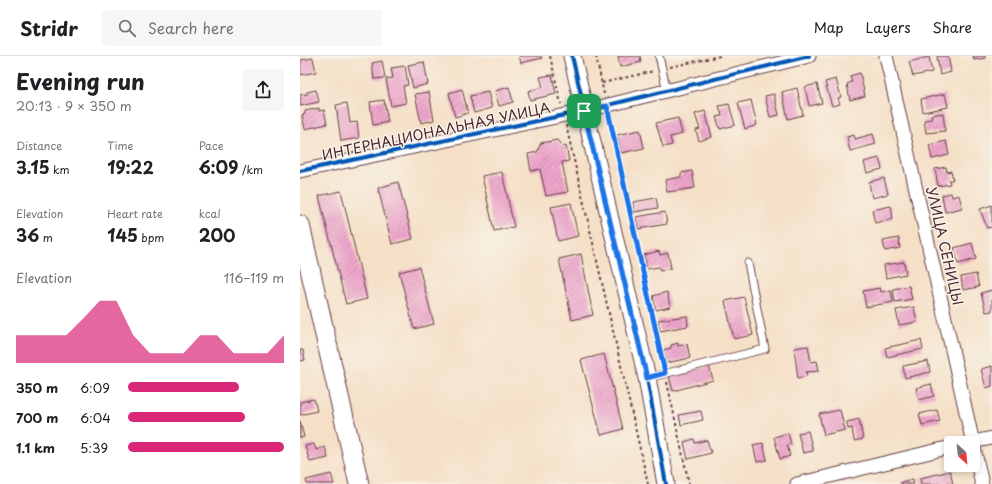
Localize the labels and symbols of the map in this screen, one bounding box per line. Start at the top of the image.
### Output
pin [567,94,601,128]
street label: ИНТЕРНАЦИОНАЛЬНАЯ УЛИЦА [320,96,552,165]
street label: УЛИЦА СЕНИЦЫ [921,185,969,307]
north arrow [944,436,980,472]

